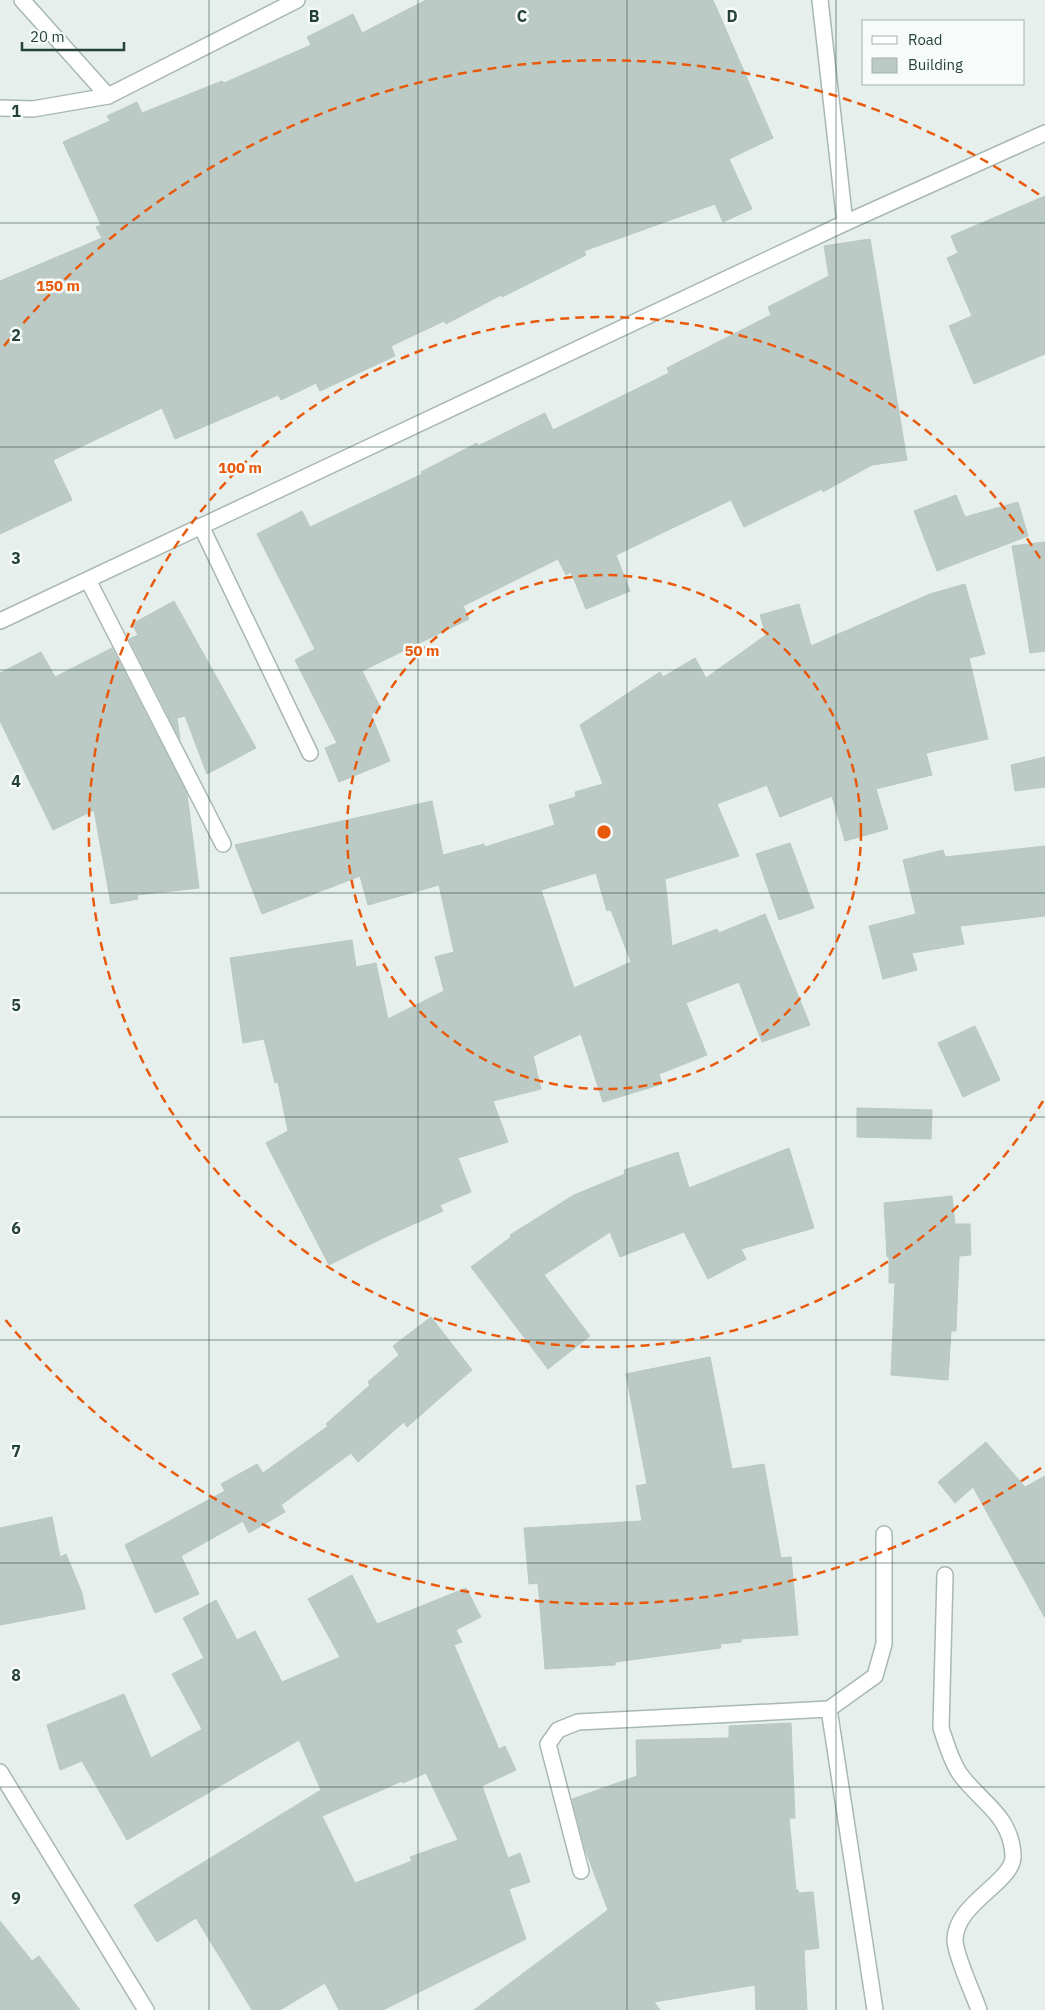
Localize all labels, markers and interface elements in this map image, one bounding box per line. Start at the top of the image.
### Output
text: B [309,6,320,26]
text: C [517,6,527,26]
text: D [726,6,738,26]
scale bar [22,20,125,52]
legend [862,20,1025,85]
text: 20 m [30,27,65,46]
text: Road [908,30,943,49]
text: Building [908,55,963,74]
text: 1 [11,101,21,121]
text: 150 m [36,276,80,295]
text: 2 [11,325,21,345]
text: 100 m [218,458,262,477]
text: 3 [11,548,21,568]
text: 50 m [405,641,439,660]
text: 4 [11,771,21,791]
centre of rings [595,823,613,841]
text: 5 [11,995,21,1015]
text: 6 [11,1218,21,1238]
text: 7 [11,1441,21,1461]
text: 8 [11,1665,21,1685]
text: 9 [11,1888,21,1908]

